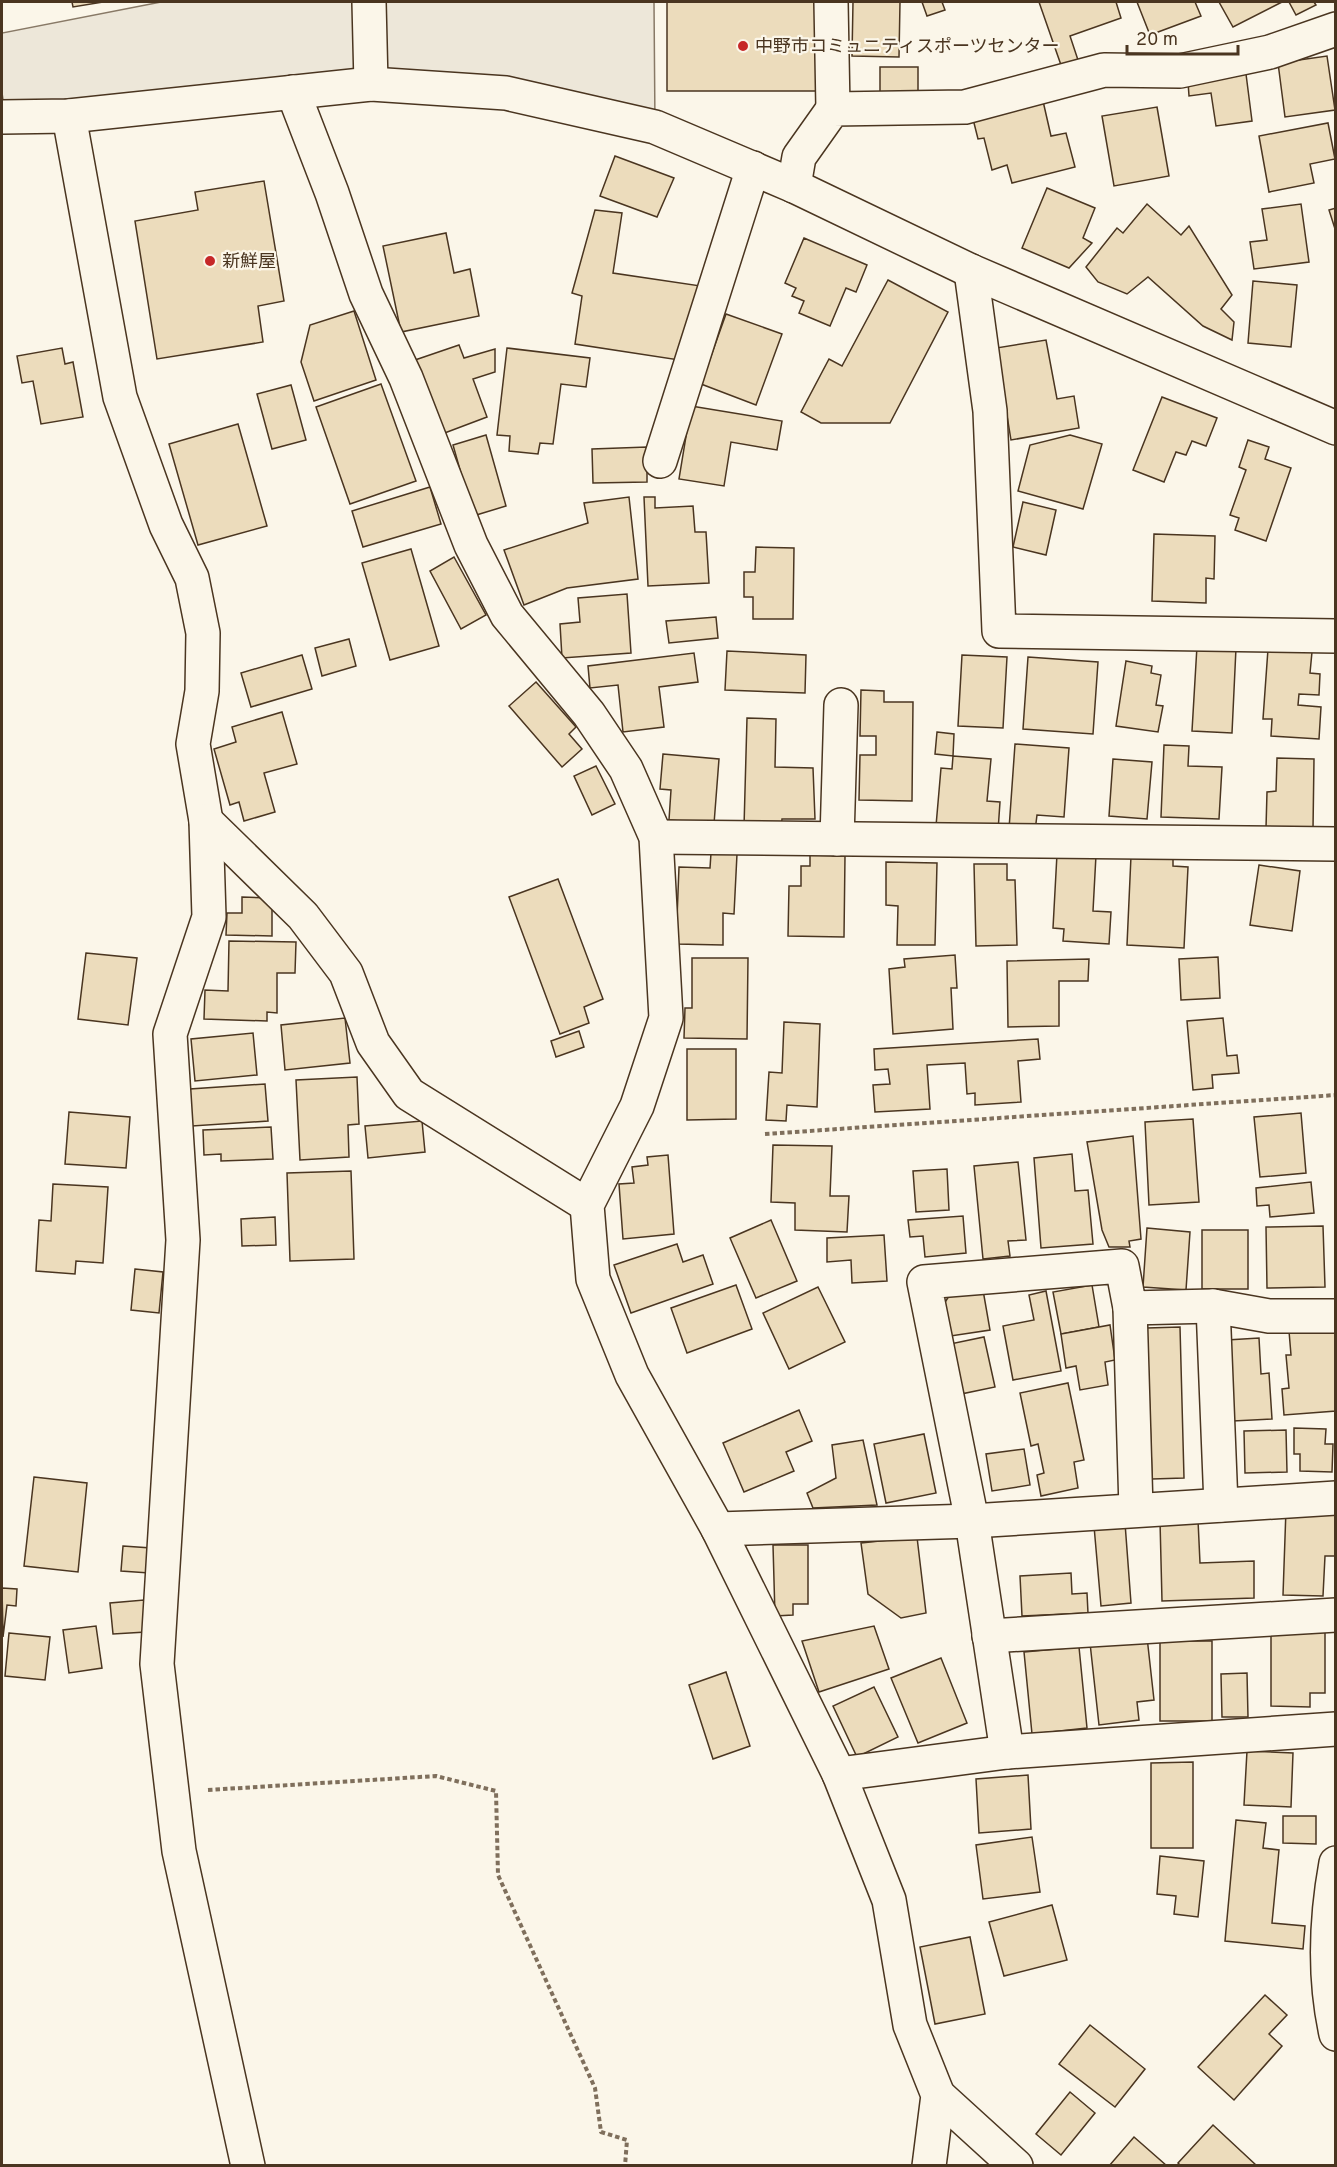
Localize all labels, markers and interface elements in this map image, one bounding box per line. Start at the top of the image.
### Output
scale bar [1127,18,1238,56]
text: 20 m [1136,29,1178,52]
place label: 中野市コミュニティスポーツセンター [755,36,1060,59]
marker: 中野市コミュニティスポーツセンター [736,39,750,53]
place label: 新鮮屋 [222,251,276,274]
marker: 新鮮屋 [203,254,217,268]

